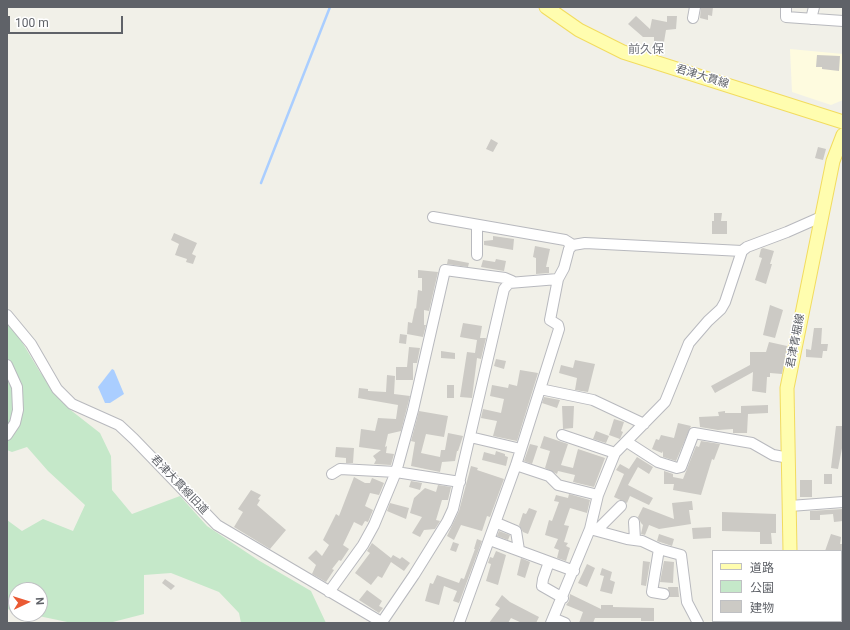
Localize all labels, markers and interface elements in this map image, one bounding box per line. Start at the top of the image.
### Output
scale bar [10,8,125,34]
text: 100 m [15,16,49,30]
district label: 前久保 [628,43,664,57]
street label: 君津大貫線 [674,63,730,91]
street label: 君津青堀線 [784,313,808,369]
street label: 君津大貫線旧道 [148,453,210,517]
legend [712,550,842,622]
text: 道路 [750,561,774,575]
text: 公園 [750,581,774,595]
north arrow [8,582,48,622]
text: N [33,597,46,606]
text: 建物 [750,601,774,615]

